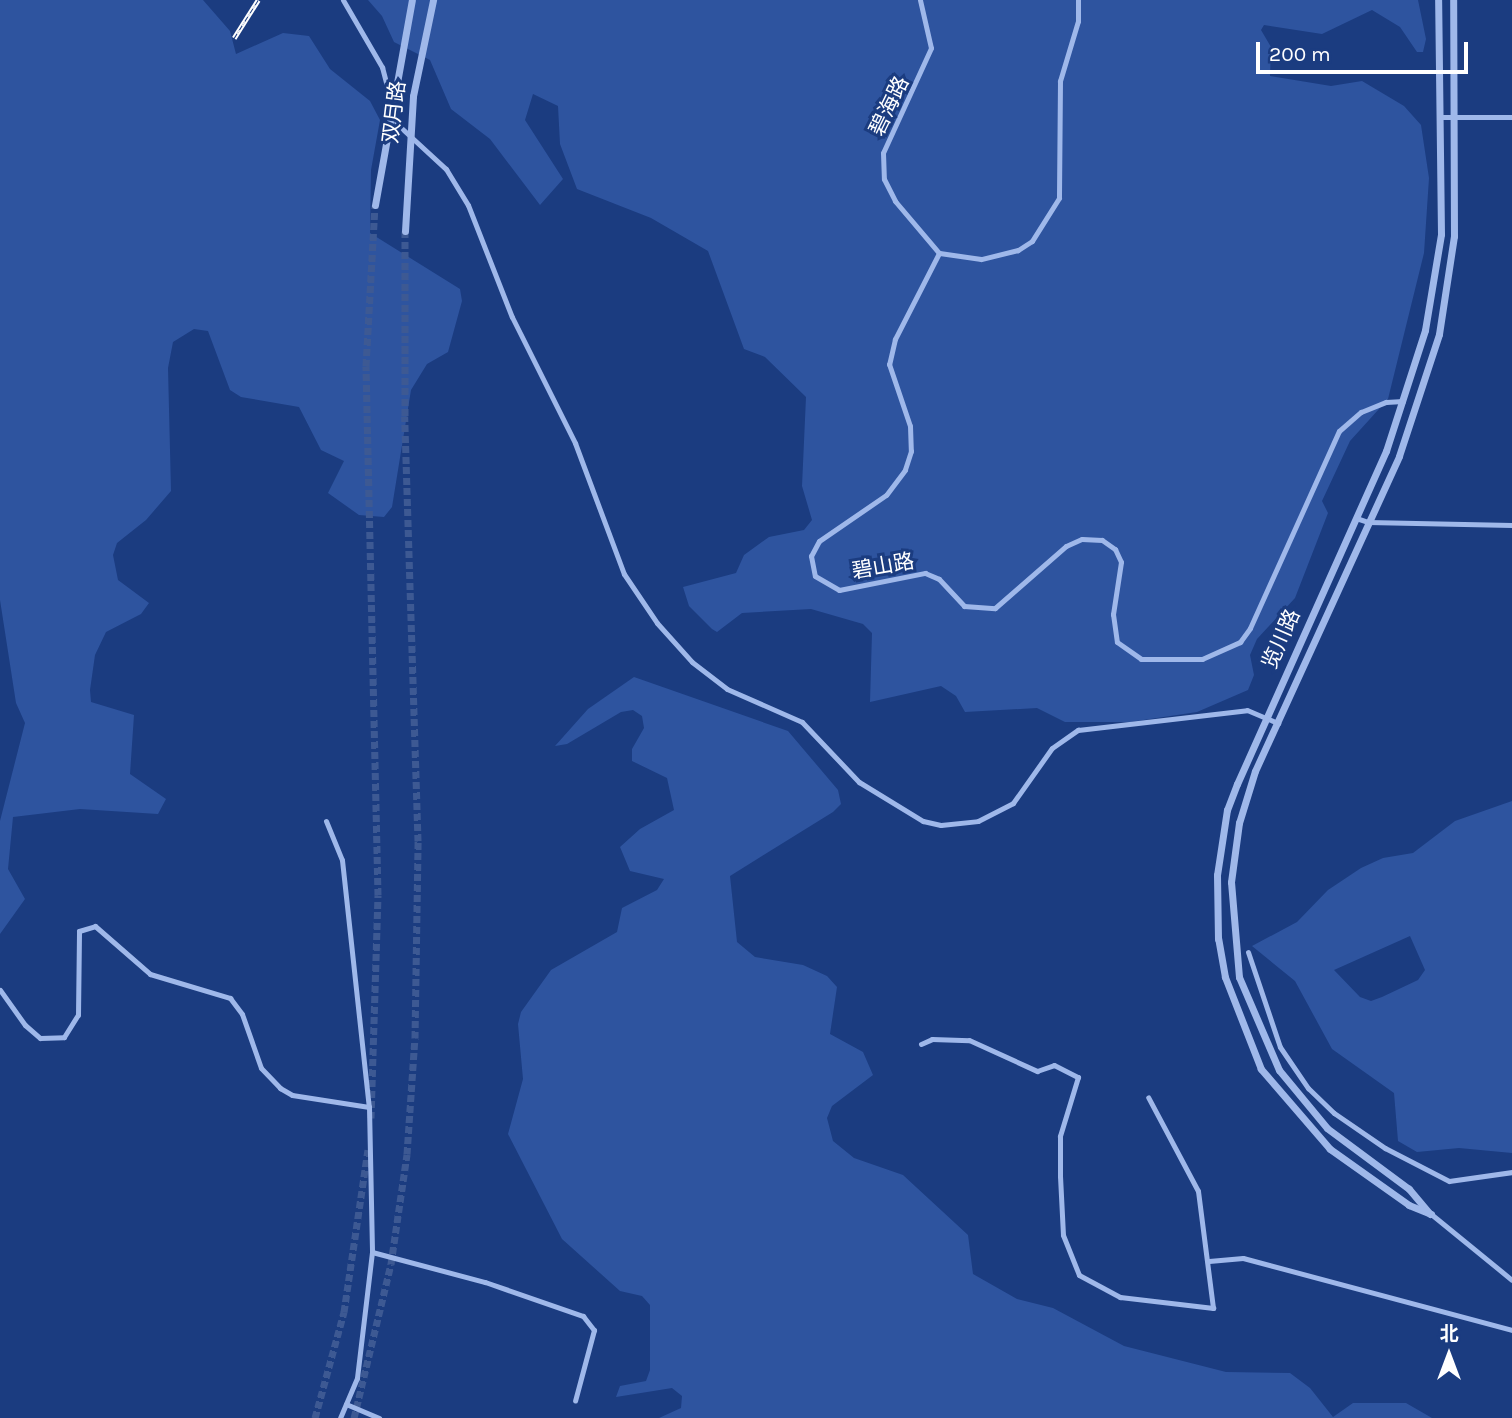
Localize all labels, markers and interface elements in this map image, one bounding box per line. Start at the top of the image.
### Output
scale bar [1260,28,1472,72]
text: 200 m [1269,42,1331,66]
street label: 碧海路 [864,72,914,140]
street label: 双月路 [378,79,410,145]
street label: 碧山路 [850,548,916,584]
street label: 览川路 [1257,605,1305,673]
north arrow [1414,1320,1484,1390]
text: 北 [1439,1323,1459,1345]

